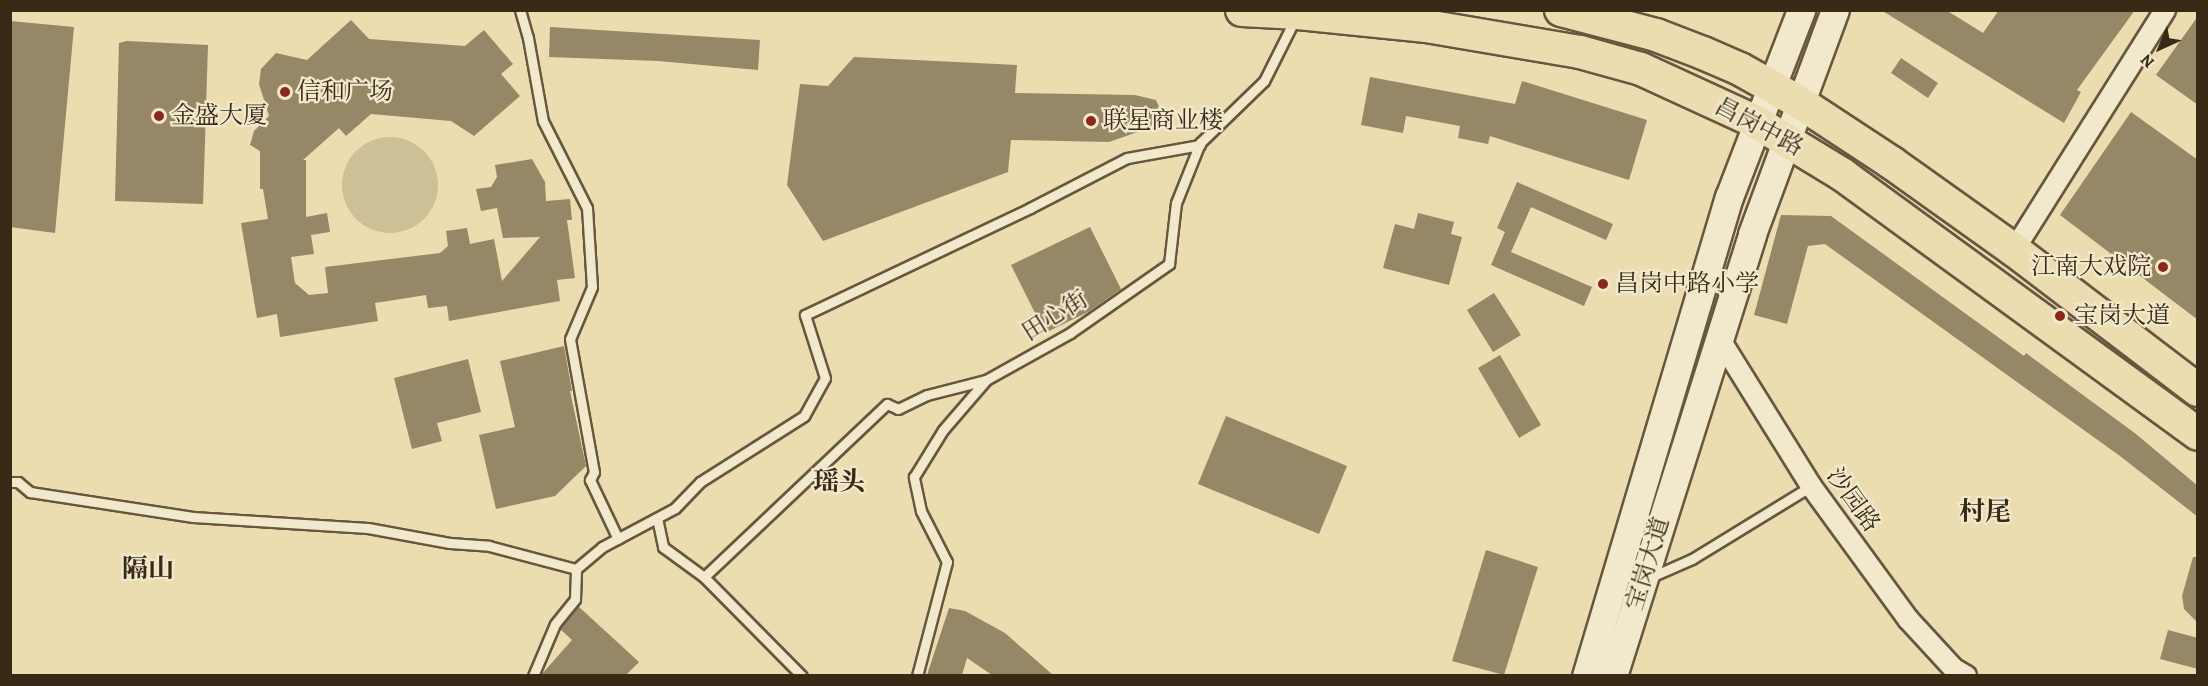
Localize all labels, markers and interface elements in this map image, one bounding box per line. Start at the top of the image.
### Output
north arrow [2130,18,2190,78]
text: N [2136,49,2159,73]
place label: 信和广场 [297,78,393,106]
marker: 信和广场 [278,85,292,99]
street label: 昌岗中路 [1710,92,1808,162]
place label: 金盛大厦 [171,102,267,130]
place label: 联星商业楼 [1103,107,1223,135]
marker: 金盛大厦 [152,109,166,123]
marker: 联星商业楼 [1084,114,1098,128]
place label: 江南大戏院 [2031,253,2151,281]
marker: 江南大戏院 [2156,260,2170,274]
place label: 昌岗中路小学 [1615,270,1759,298]
marker: 昌岗中路小学 [1596,277,1610,291]
street label: 田心街 [1017,285,1093,347]
place label: 宝岗大道 [2074,302,2170,330]
marker: 宝岗大道 [2051,307,2069,325]
street label: 沙园路 [1820,462,1886,538]
district label: 瑶头 [813,466,865,498]
district label: 村尾 [1959,496,2011,528]
street label: 宝岗大道 [1620,514,1676,614]
district label: 隔山 [122,553,174,585]

